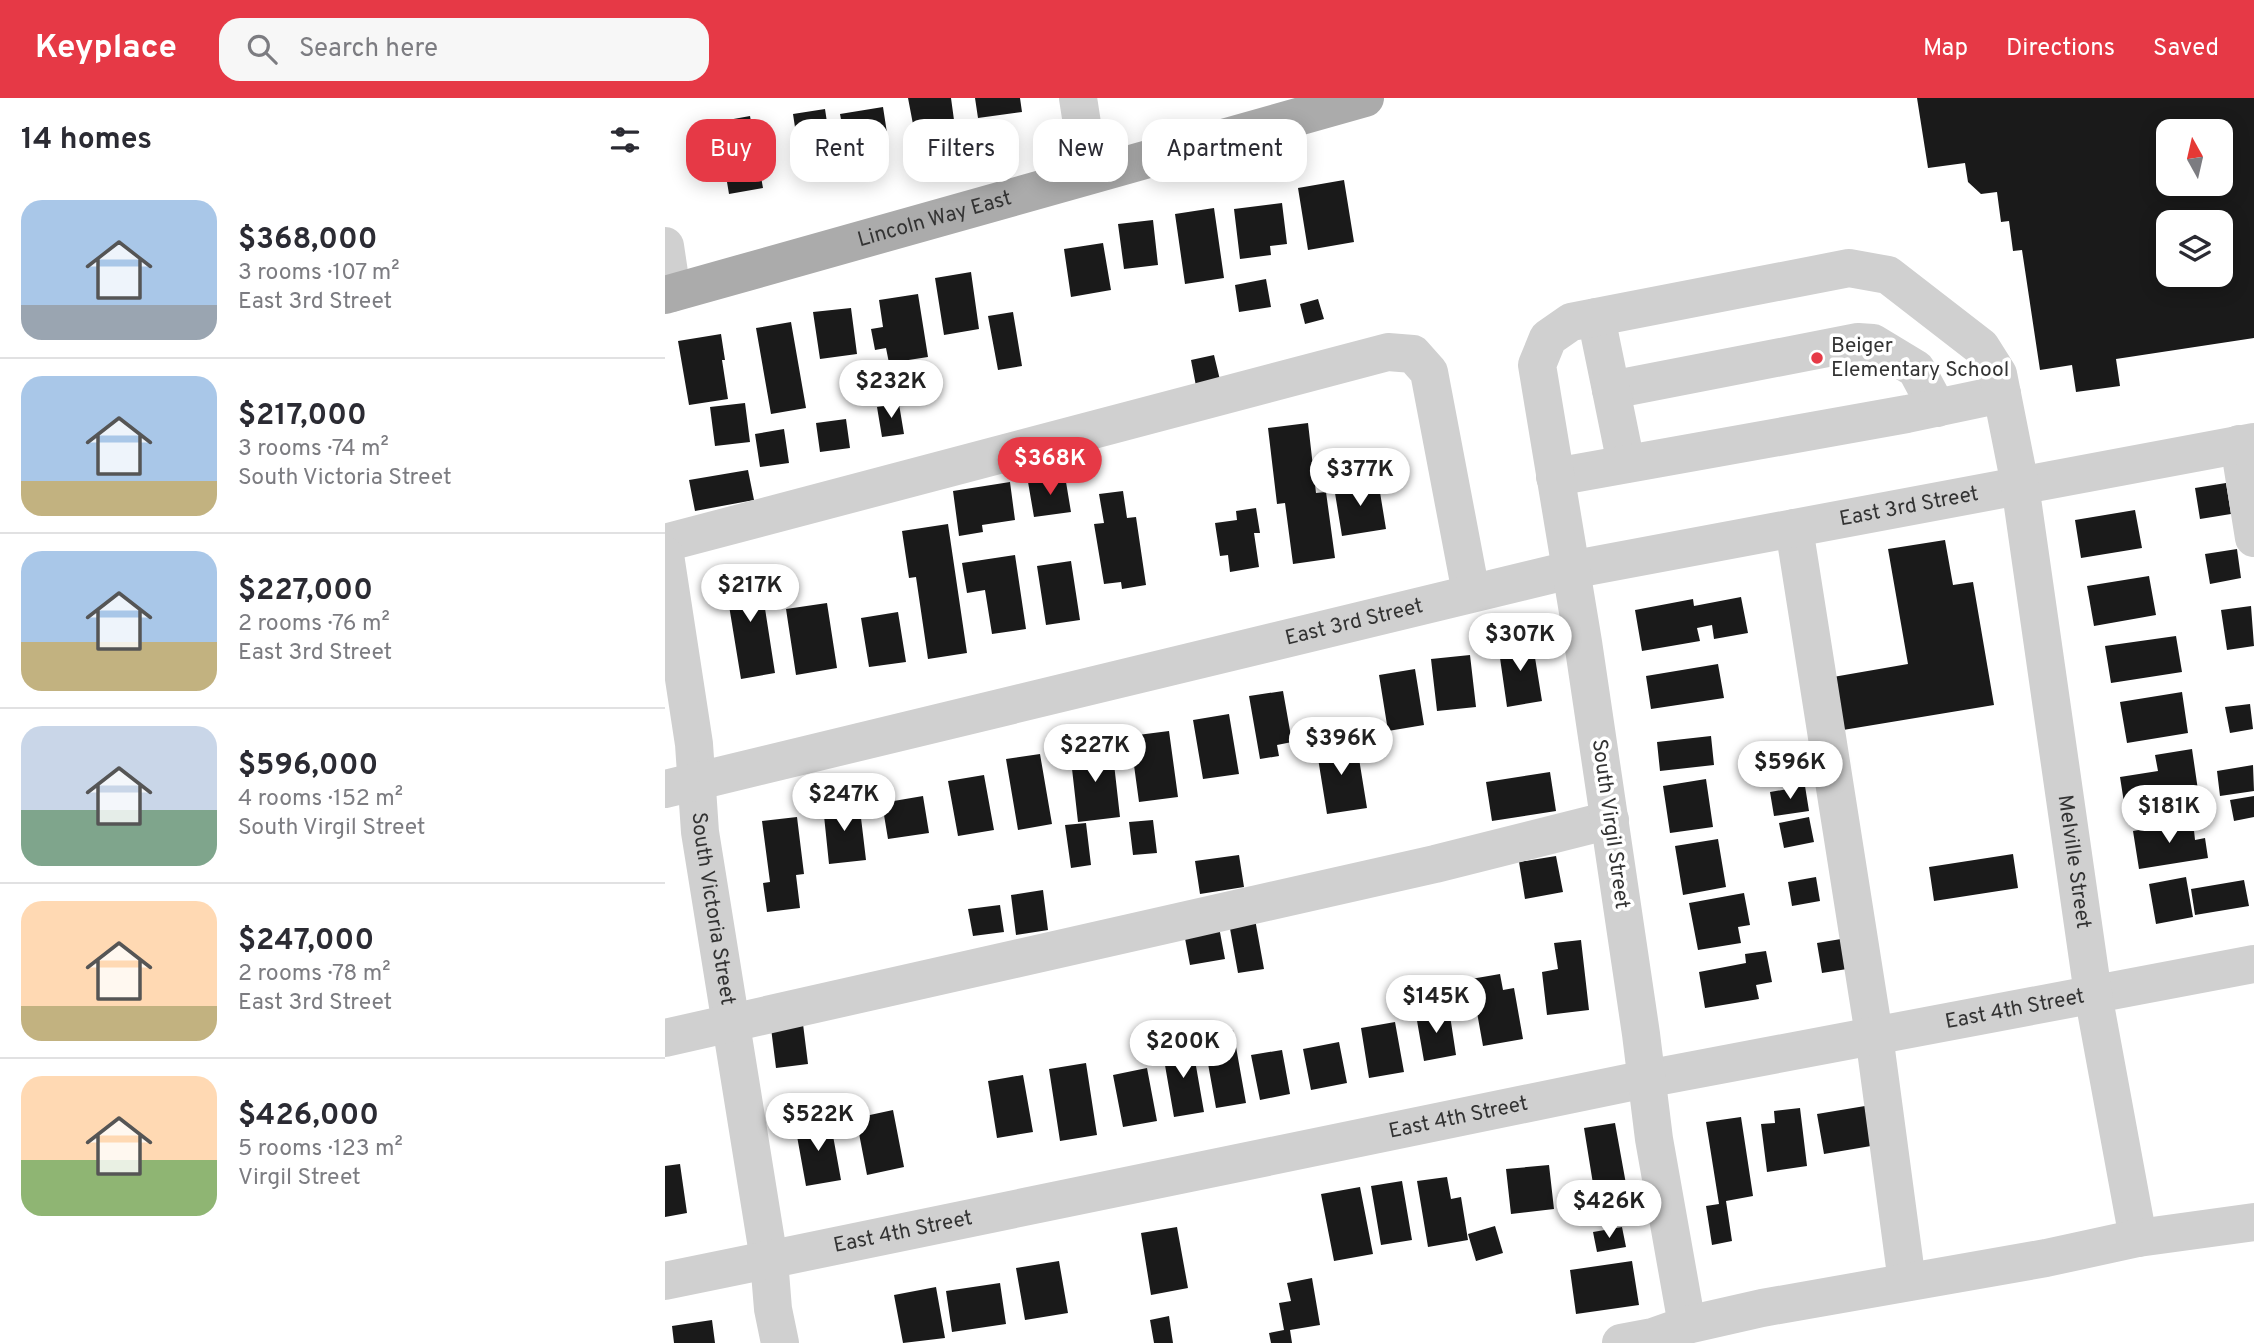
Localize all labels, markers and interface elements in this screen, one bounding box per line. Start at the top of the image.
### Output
search box [219,18,709,81]
text: Keyplace [35,28,177,70]
icon: search [243,30,281,68]
text: Search here [299,33,438,66]
text: Map [1923,34,1968,64]
text: Directions [2006,34,2115,64]
text: Saved [2153,34,2219,64]
chip: Buy [686,119,776,182]
chip: Rent [790,119,889,182]
chip: Filters [903,119,1019,182]
chip: New [1033,119,1128,182]
chip: Apartment [1142,119,1307,182]
north arrow [2156,119,2233,196]
map controls [2156,119,2233,287]
icon: filters [606,121,644,159]
text: 14 homes [21,122,152,159]
street label: Lincoln Way East [854,185,1015,254]
button: layers [2156,210,2233,287]
text: $368,000 [238,222,378,259]
icon: home [77,228,161,312]
text: 3 rooms · 107 m² [238,259,400,288]
text: East 3rd Street [238,288,392,317]
place label: Beiger Elementary School [1831,333,2009,384]
marker: Beiger Elementary School [1809,350,1825,366]
pin: $232K [842,360,940,420]
text: $232K [855,368,927,397]
text: $217,000 [238,398,367,435]
icon: home [77,404,161,488]
text: 3 rooms · 74 m² [238,435,389,464]
pin: $368K [1001,438,1099,497]
text: $368K [1014,445,1086,474]
pin: $377K [1311,448,1409,508]
text: $377K [1326,456,1394,485]
text: South Victoria Street [238,464,452,493]
street label: East 3rd Street [1837,480,1981,533]
pin: $217K [701,564,799,624]
text: $217K [717,572,783,601]
text: $227,000 [238,573,373,610]
icon: home [77,579,161,663]
street label: East 3rd Street [1282,593,1426,652]
text: 2 rooms · 76 m² [238,610,390,639]
pin: $307K [1471,614,1569,673]
text: $307K [1485,621,1555,650]
text: East 3rd Street [238,639,392,668]
pin: $396K [1292,718,1390,777]
pin: $227K [1046,724,1144,784]
text: $396K [1305,725,1377,754]
text: $227K [1060,732,1130,761]
street label: South Virgil Street [1585,737,1635,911]
pin: $596K [1741,742,1839,801]
text: $596,000 [238,748,378,785]
text: $596K [1754,749,1826,778]
icon: home [77,754,161,838]
pin: $247K [795,774,893,833]
text: $247K [808,781,880,810]
text: 4 rooms · 152 m² [238,785,403,814]
pin: $181K [2120,786,2218,845]
street label: Melville Street [2051,793,2097,930]
text: $181K [2138,793,2200,822]
street label: South Victoria Street [685,811,741,1007]
text: South Virgil Street [238,814,426,843]
text: $247,000 [238,923,374,960]
icon: home [77,929,161,1013]
text: 2 rooms · 78 m² [238,960,391,989]
pin: $145K [1387,976,1485,1035]
text: $145K [1402,983,1470,1012]
street label: East 4th Street [1943,983,2087,1036]
text: East 3rd Street [238,989,392,1018]
pin: $200K [1134,1020,1232,1080]
text: $200K [1146,1028,1220,1057]
street label: East 4th Street [1386,1090,1530,1145]
pin: $522K [769,1094,867,1153]
text: $426,000 [238,1098,379,1135]
text: $522K [782,1101,854,1130]
icon: home [77,1104,161,1188]
text: 5 rooms · 123 m² [238,1135,403,1164]
text: Virgil Street [238,1164,361,1193]
pin: $426K [1560,1180,1658,1240]
text: $426K [1572,1188,1646,1217]
street label: East 4th Street [831,1205,975,1259]

